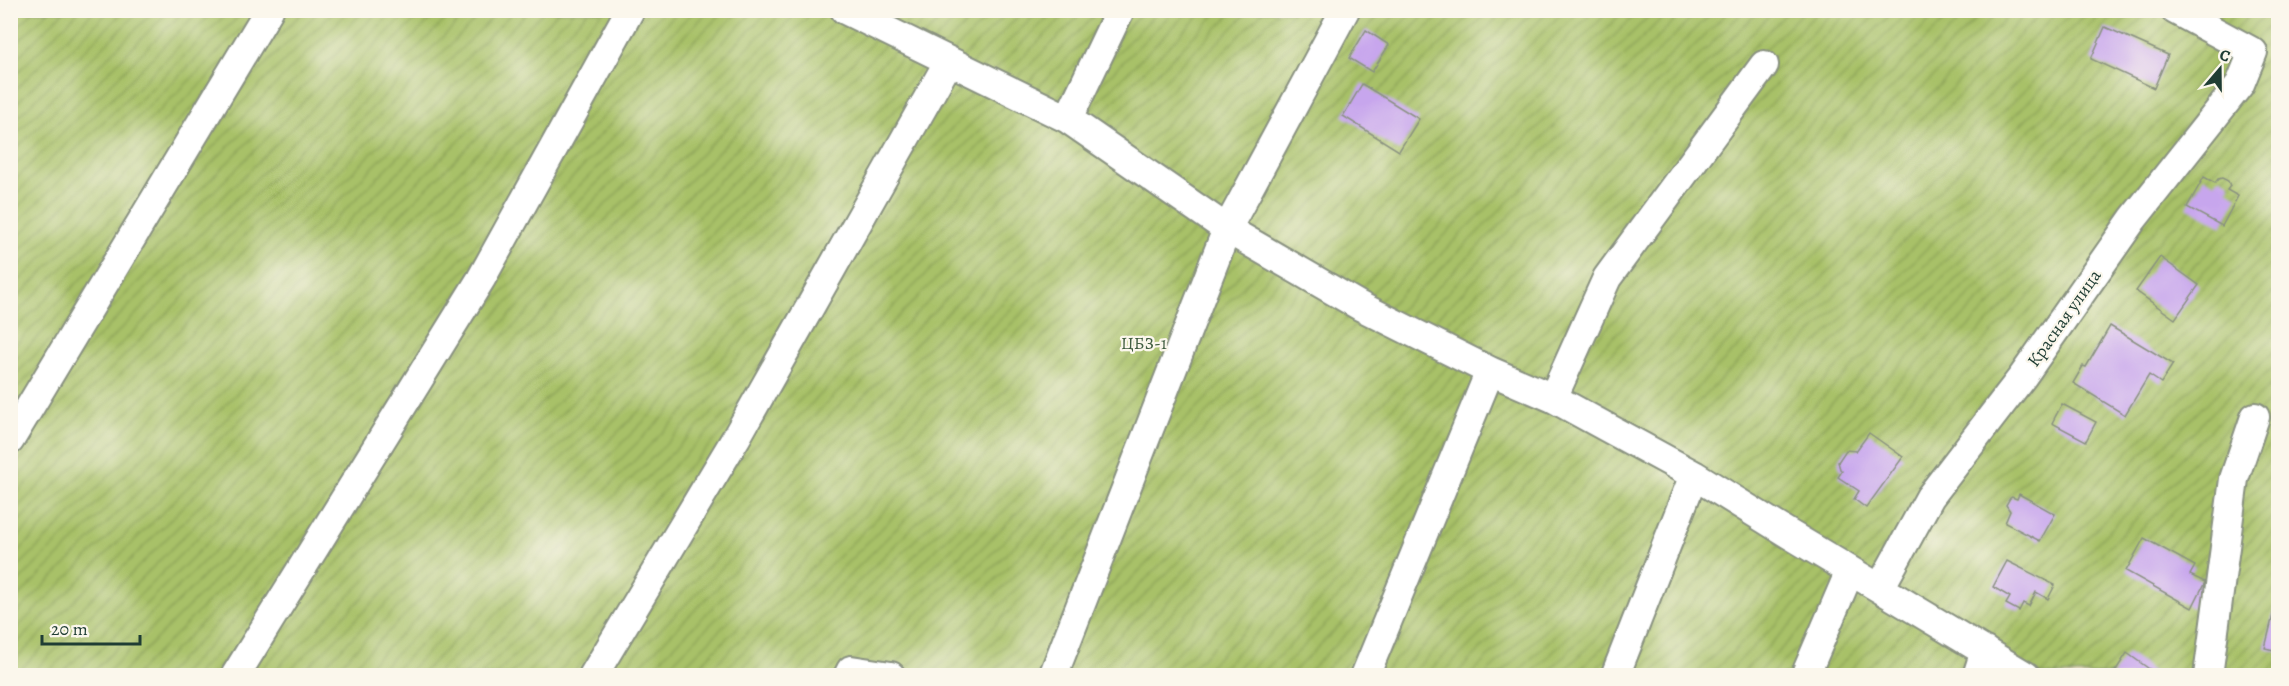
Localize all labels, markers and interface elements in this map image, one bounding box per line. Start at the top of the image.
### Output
north arrow [2190,39,2250,99]
text: С [2216,44,2233,68]
street label: Красная улица [2022,264,2107,371]
park label: ЦБЗ-1 [1121,331,1167,355]
scale bar [42,608,140,646]
text: 20 m [51,617,88,641]

